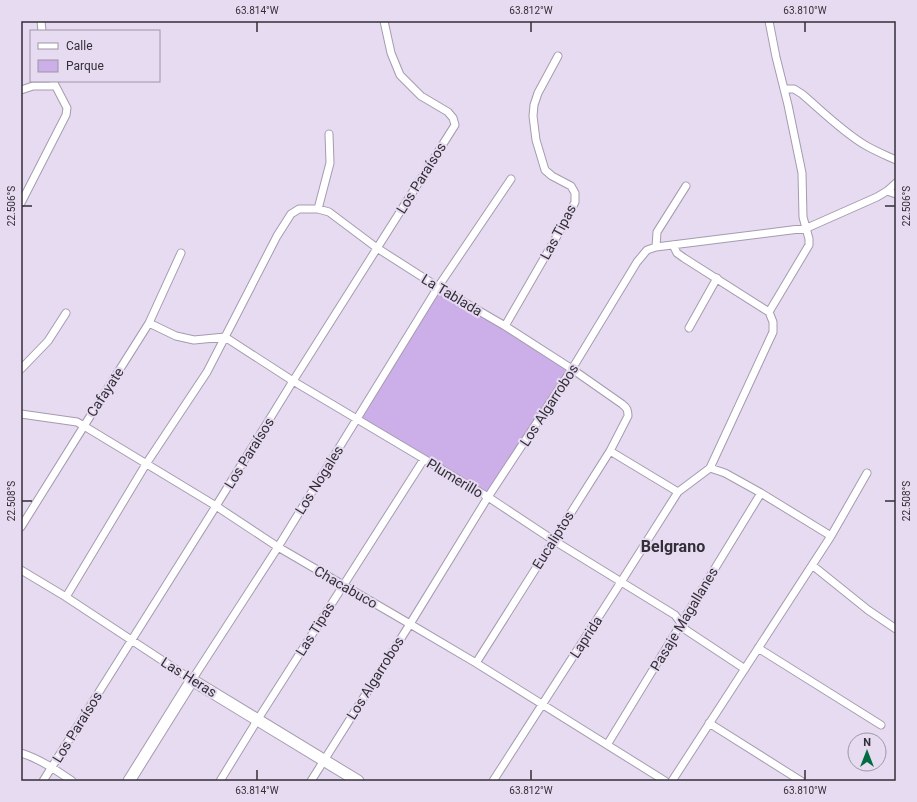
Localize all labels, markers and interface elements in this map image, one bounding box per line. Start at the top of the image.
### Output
text: 63.814°W [235,5,279,16]
text: 63.812°W [509,5,553,16]
text: 63.810°W [783,5,827,16]
legend [30,30,160,82]
text: Calle [66,39,93,53]
text: Parque [66,59,104,73]
street label: Los Paraísos [393,140,449,216]
text: 22.506°S [6,186,17,226]
text: 22.506°S [901,186,912,226]
street label: Las Tipas [537,202,579,262]
street label: La Tablada [419,271,485,319]
street label: Los Algarrobos [517,361,581,449]
street label: Cafayate [83,364,127,420]
street label: Los Paraísos [221,415,277,491]
street label: Los Nogales [292,443,346,517]
street label: Plumerillo [424,455,486,501]
text: 22.508°S [6,481,17,521]
text: 22.508°S [901,481,912,521]
street label: Eucaliptos [529,508,577,572]
district label: Belgrano [641,537,705,556]
street label: Chacabuco [312,563,380,612]
street label: Pasaje Magallanes [647,564,721,674]
street label: Las Tipas [292,599,338,659]
street label: Laprida [567,613,605,661]
street label: Los Algarrobos [343,634,407,722]
street label: Las Heras [158,654,220,700]
street label: Los Paraísos [49,689,105,765]
north arrow [847,732,887,772]
text: N [863,736,871,749]
text: 63.814°W [235,785,279,796]
text: 63.812°W [509,785,553,796]
text: 63.810°W [783,785,827,796]

